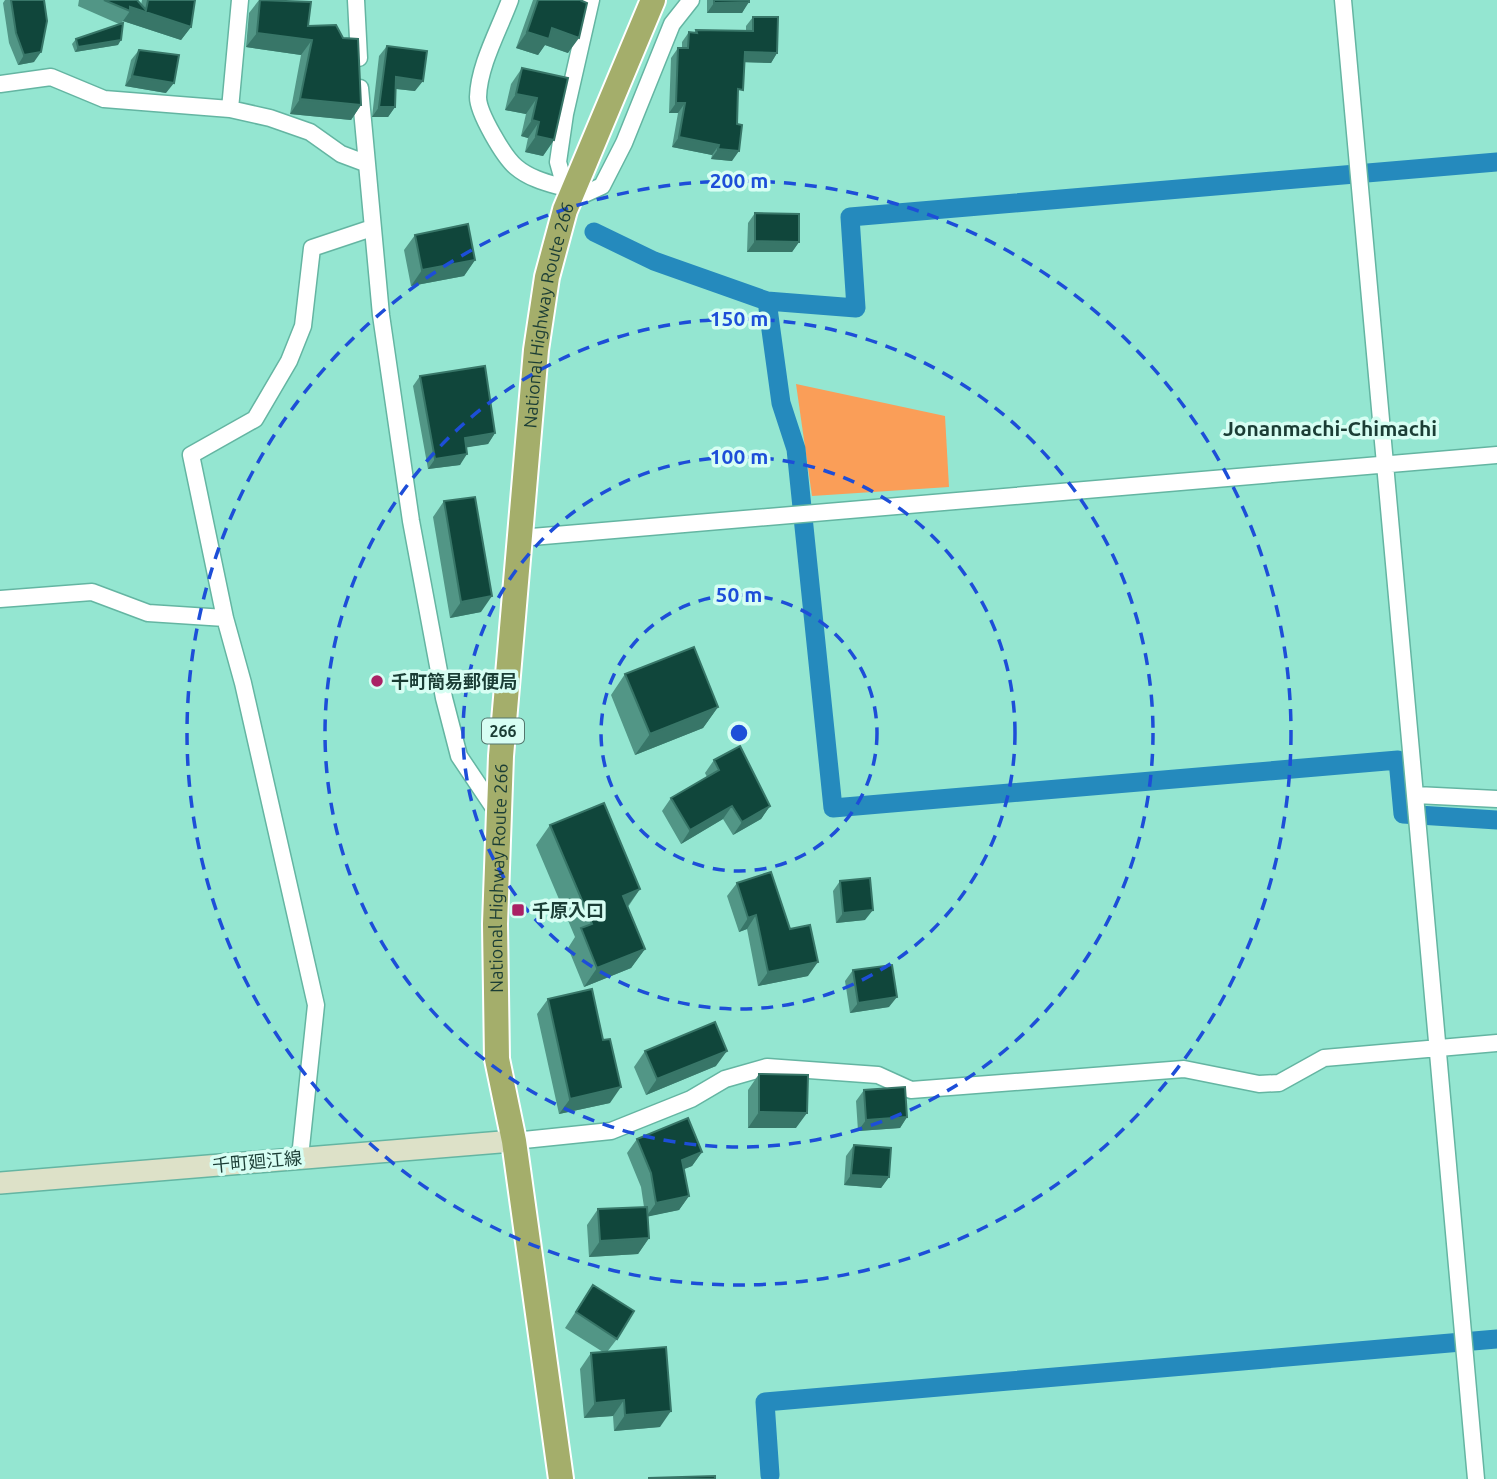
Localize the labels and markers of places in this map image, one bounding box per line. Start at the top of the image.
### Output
place label: 千町簡易郵便局 [391,671,517,691]
marker: 千町簡易郵便局 [369,673,385,689]
centre of rings [727,721,751,745]
place label: 千原入口 [532,900,604,920]
marker: 千原入口 [510,902,526,918]

